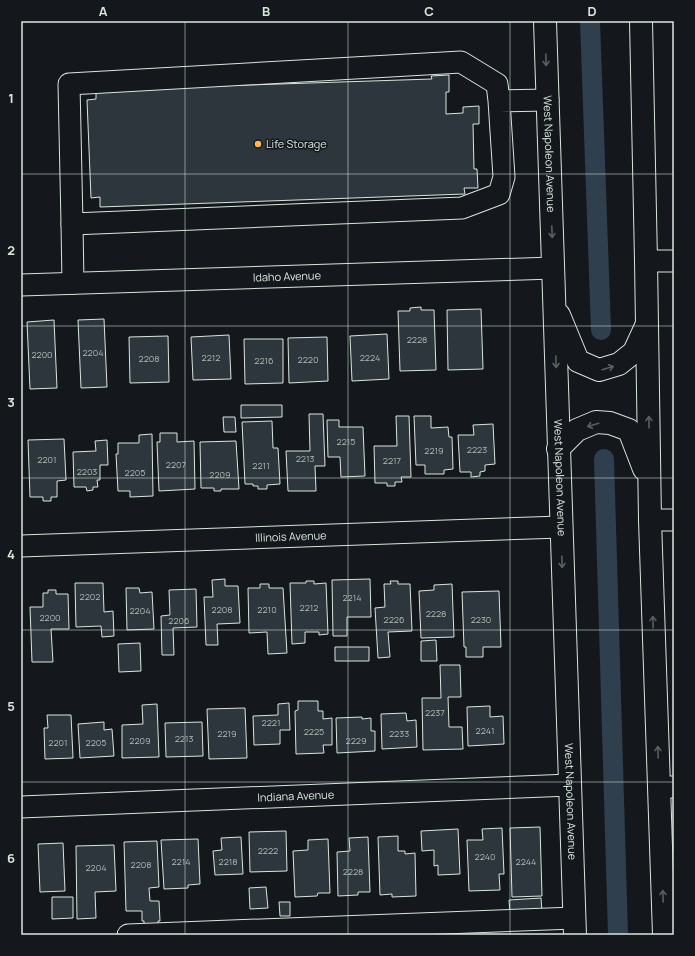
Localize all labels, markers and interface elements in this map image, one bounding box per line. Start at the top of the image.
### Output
text: A [99,2,108,20]
text: B [262,2,270,20]
text: C [424,2,434,20]
text: D [587,2,597,20]
one-way arrow [543,53,550,66]
text: 1 [8,89,14,107]
street label: West Napoleon Avenue [540,95,559,213]
place label: Life Storage [266,136,327,151]
marker: Life Storage [253,139,263,149]
one-way arrow [548,225,555,238]
text: 2 [7,241,15,259]
street label: Idaho Avenue [253,267,322,285]
house number: 2228 [407,333,427,346]
house number: 2204 [82,346,104,359]
house number: 2200 [31,348,53,361]
house number: 2212 [202,351,220,364]
house number: 2224 [360,351,380,364]
house number: 2208 [139,352,159,365]
house number: 2220 [298,353,318,366]
house number: 2216 [254,354,274,367]
one-way arrow [552,355,559,368]
one-way arrow [601,364,614,371]
text: 3 [7,393,15,411]
one-way arrow [645,416,652,429]
street label: West Napoleon Avenue [551,419,570,537]
one-way arrow [587,421,599,429]
house number: 2215 [337,435,355,448]
house number: 2223 [467,443,487,456]
house number: 2219 [424,444,444,457]
house number: 2213 [296,452,314,465]
house number: 2201 [37,453,57,466]
house number: 2217 [383,454,402,467]
house number: 2207 [166,458,187,471]
house number: 2211 [252,459,270,472]
house number: 2203 [77,465,97,478]
house number: 2205 [125,466,145,479]
house number: 2209 [209,468,231,481]
street label: Illinois Avenue [255,527,327,545]
text: 4 [7,545,15,563]
one-way arrow [558,555,566,568]
house number: 2202 [80,590,100,603]
house number: 2214 [342,591,362,604]
house number: 2212 [300,601,318,614]
house number: 2208 [212,603,232,616]
house number: 2210 [257,603,277,616]
house number: 2204 [129,604,151,617]
house number: 2228 [426,607,446,620]
house number: 2200 [39,611,61,624]
house number: 2226 [384,613,405,626]
house number: 2230 [471,613,491,626]
house number: 2206 [168,614,190,627]
one-way arrow [650,616,657,629]
text: 5 [7,697,15,715]
house number: 2237 [425,706,445,719]
house number: 2221 [262,716,280,729]
house number: 2241 [476,724,494,737]
house number: 2225 [304,725,324,738]
house number: 2219 [217,727,237,740]
house number: 2233 [389,727,409,740]
house number: 2213 [175,732,193,745]
house number: 2209 [129,734,151,747]
house number: 2229 [346,734,366,747]
house number: 2201 [48,736,68,749]
house number: 2205 [86,736,106,749]
street label: West Napoleon Avenue [562,743,581,861]
one-way arrow [654,746,662,759]
street label: Indiana Avenue [257,786,335,805]
house number: 2222 [258,844,278,857]
text: 6 [7,849,15,867]
house number: 2240 [475,850,495,863]
house number: 2214 [171,855,191,868]
house number: 2218 [219,855,238,868]
house number: 2244 [516,855,536,868]
house number: 2208 [131,858,151,871]
house number: 2204 [85,861,107,874]
house number: 2228 [343,865,363,878]
one-way arrow [659,890,667,903]

